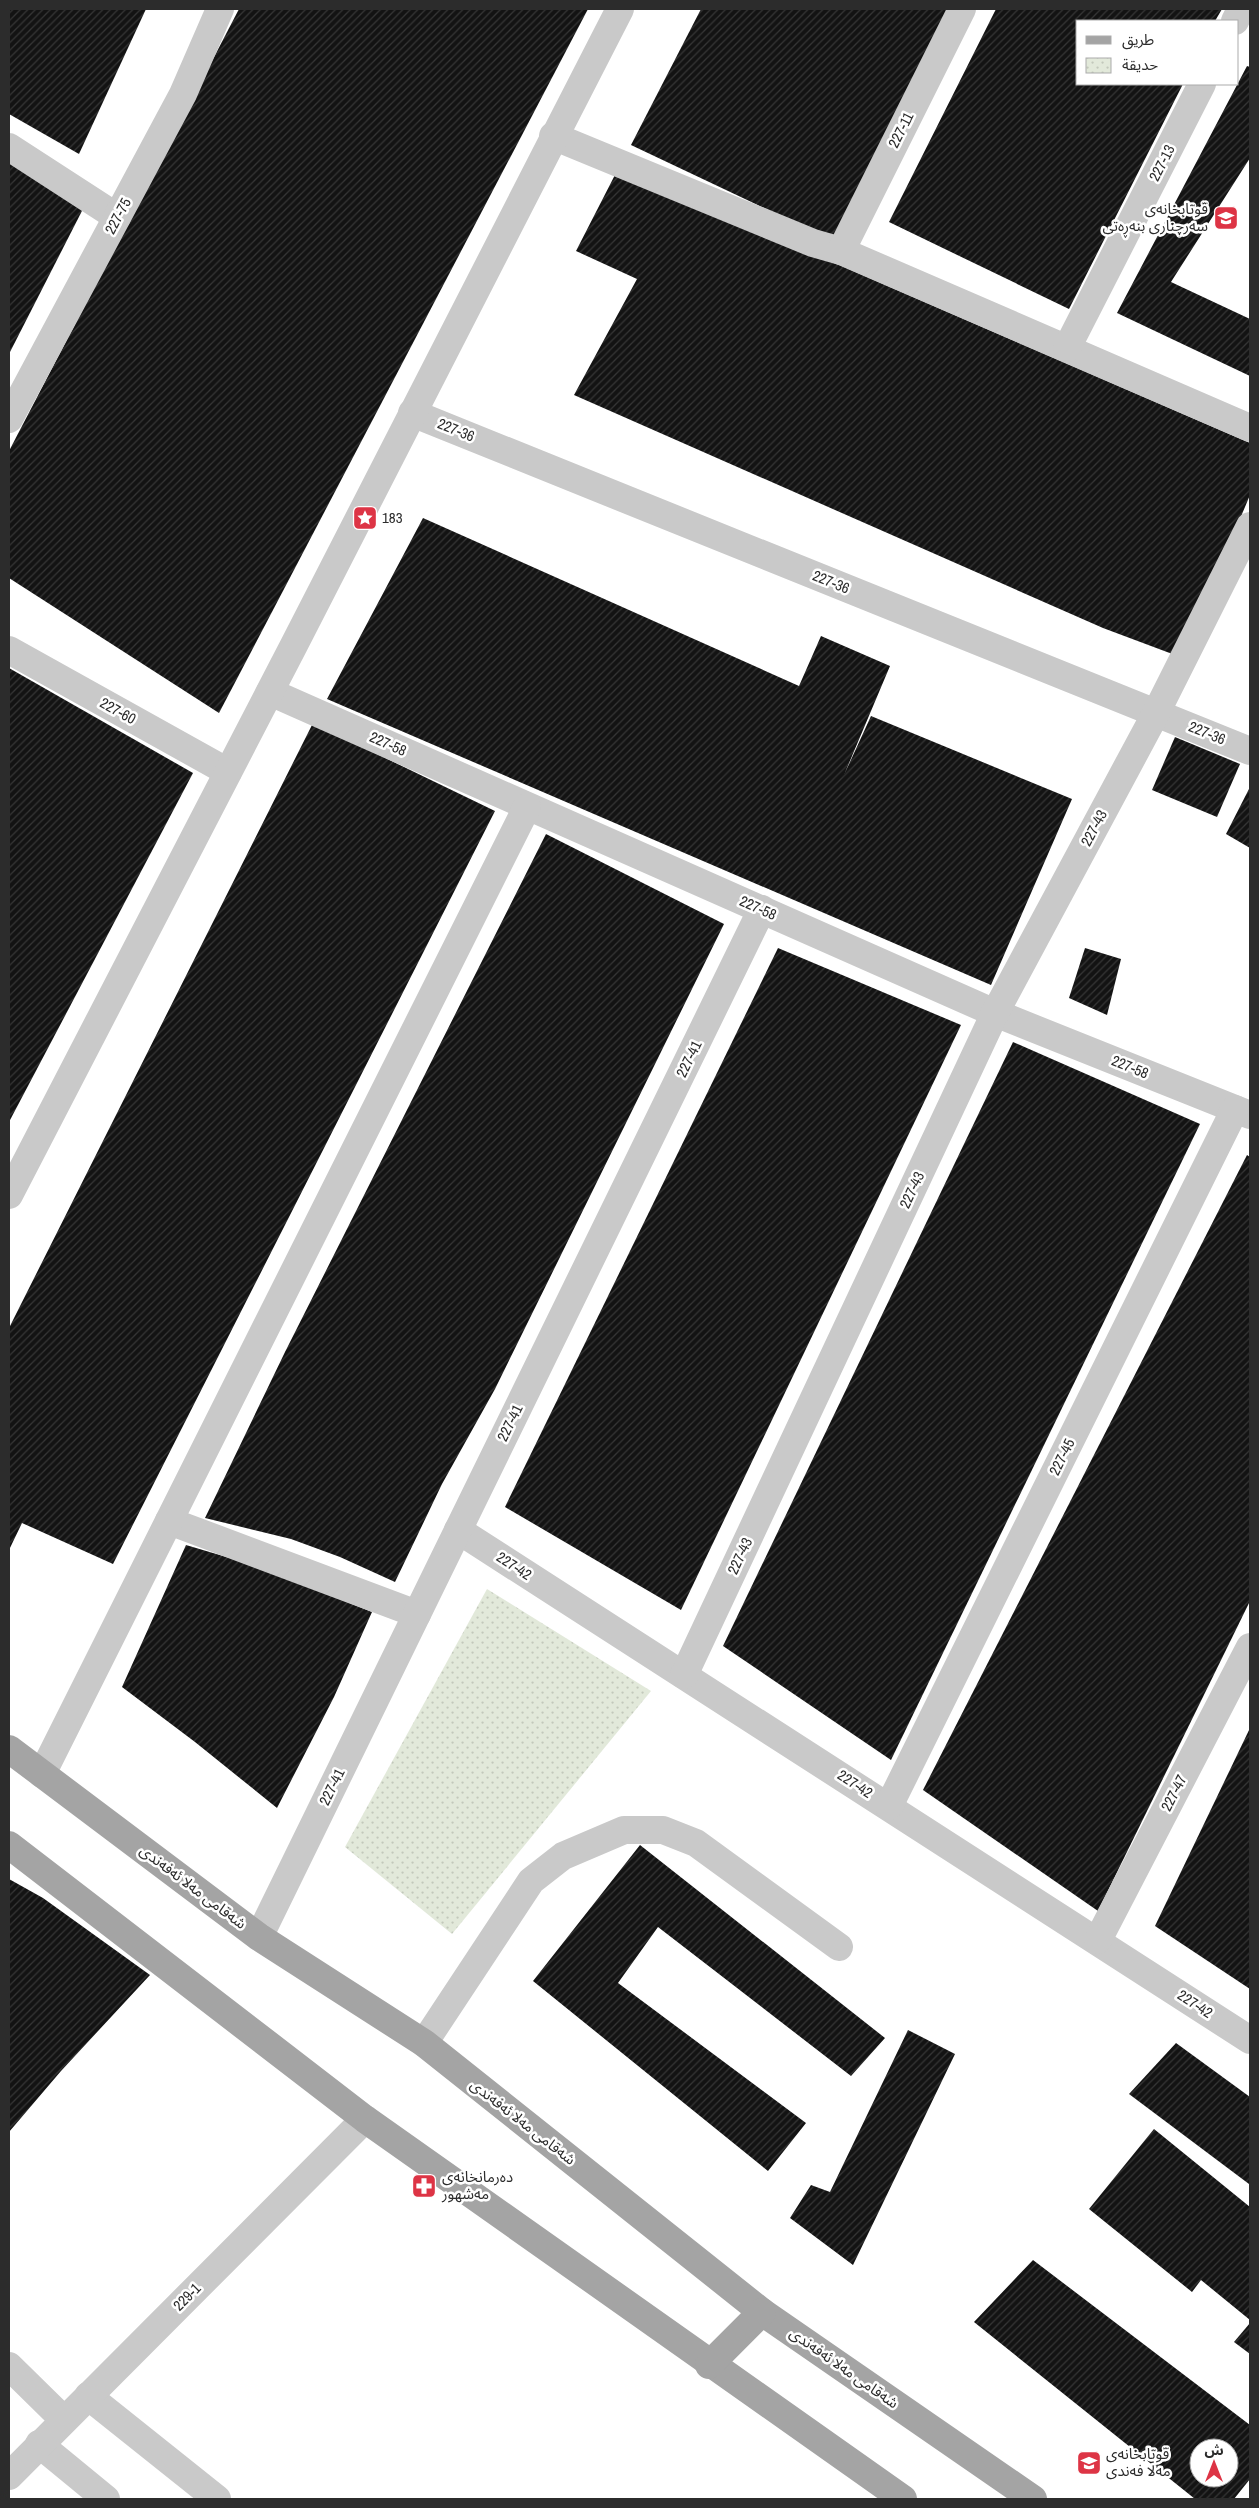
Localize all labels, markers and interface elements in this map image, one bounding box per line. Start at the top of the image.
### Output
legend [1076,20,1239,85]
text: طريق [1122,29,1154,50]
text: حديقة [1122,54,1158,75]
street label: 227-11 [883,108,918,151]
street label: 227-13 [1144,141,1180,185]
street label: 227-75 [99,194,136,238]
place label: قوتابخانەی سەرچناری بنەڕەتی [1102,198,1208,238]
school or university icon: قوتابخانەی سەرچناری بنەڕەتی [1213,205,1239,231]
street label: 227-36 [434,413,478,447]
place icon: 183 [352,505,378,531]
place label: 183 [382,507,403,528]
street label: 227-36 [809,565,853,599]
street label: 227-60 [96,692,140,729]
street label: 227-36 [1185,716,1229,750]
street label: 227-58 [366,726,410,761]
street label: 227-43 [1075,806,1112,850]
street label: 227-58 [736,890,780,925]
street label: 227-41 [671,1037,706,1081]
street label: 227-58 [1108,1050,1152,1084]
street label: 227-43 [894,1168,929,1212]
street label: 227-41 [492,1401,527,1445]
street label: 227-45 [1044,1435,1079,1479]
street label: 227-43 [722,1534,757,1578]
street label: 227-42 [492,1546,536,1585]
street label: 227-42 [833,1764,877,1803]
street label: 227-41 [314,1765,349,1809]
street label: 227-47 [1156,1771,1192,1815]
street label: شەقامی مەلا ئەفەندی [136,1840,251,1934]
street label: 227-42 [1173,1984,1217,2023]
street label: شەقامی مەلا ئەفەندی [466,2074,581,2170]
place label: دەرمانخانەی مەشهور [441,2166,513,2204]
pharmacy icon: دەرمانخانەی مەشهور [411,2173,437,2199]
street label: 229-1 [168,2278,205,2315]
street label: شەقامی مەلا ئەفەندی [786,2322,903,2413]
north arrow [1189,2438,1239,2488]
text: ش [1204,2441,1224,2459]
place label: قوتابخانەی مەلا فەندی [1106,2443,1171,2481]
school or university icon: قوتابخانەی مەلا فەندی [1076,2450,1102,2476]

